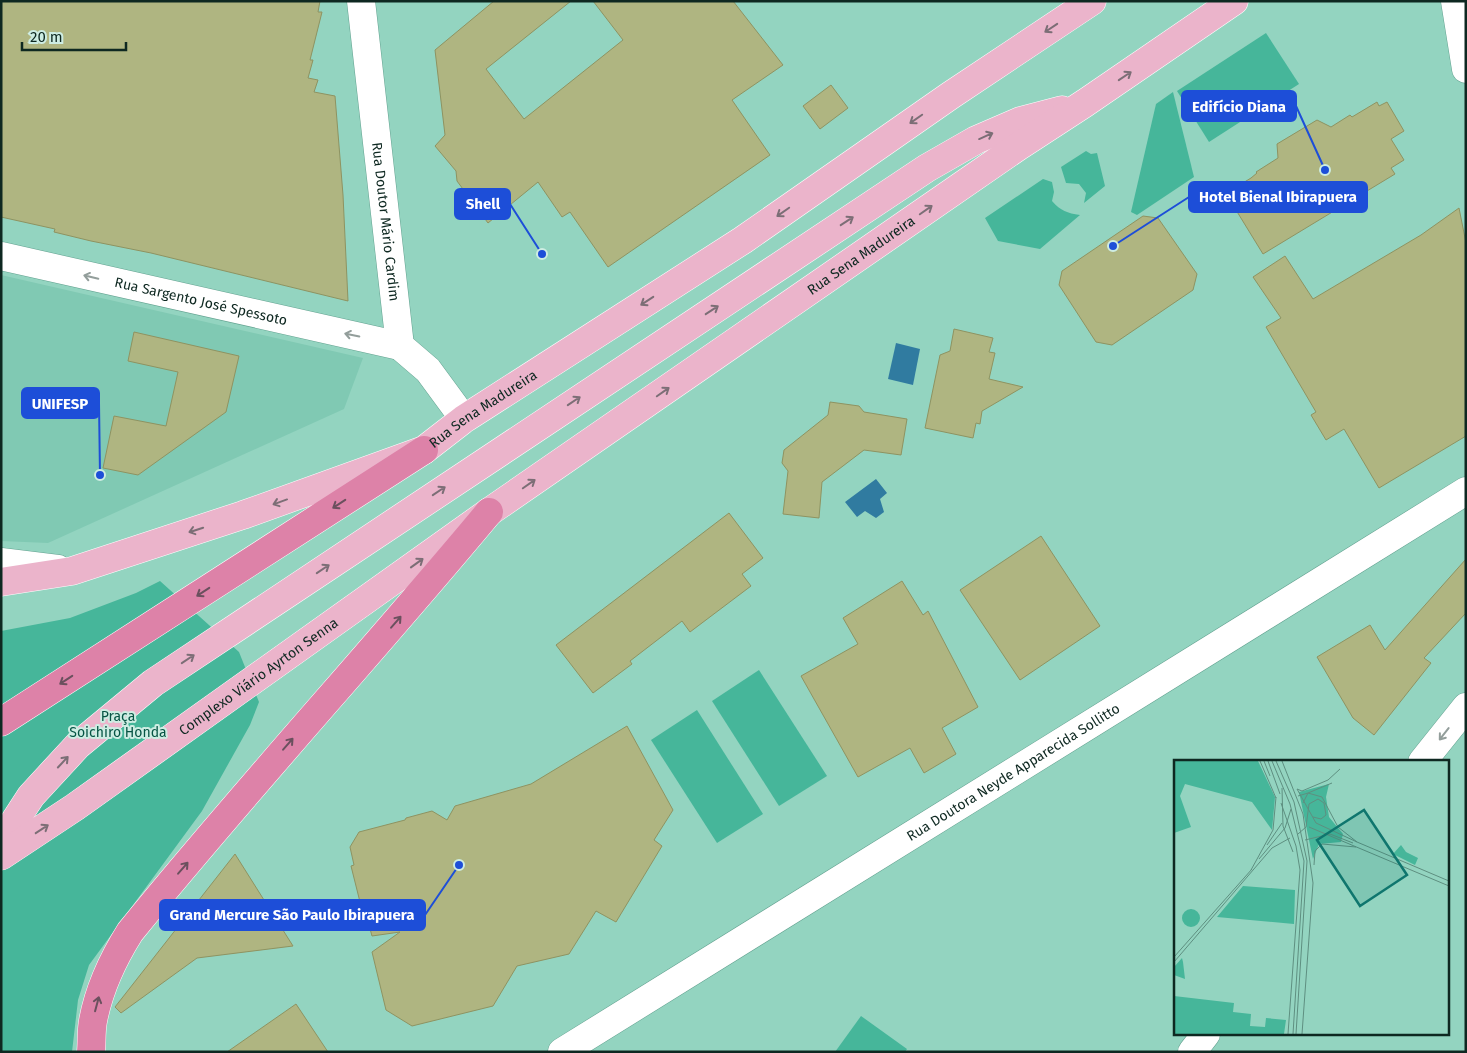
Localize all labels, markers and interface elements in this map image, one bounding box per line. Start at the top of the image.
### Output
scale bar [22,20,126,52]
one-way arrow [1045,23,1059,33]
text: 20 m [30,28,63,46]
one-way arrow [1118,71,1132,81]
callout: Edifício Diana [1182,91,1296,121]
text: Edifício Diana [1192,98,1286,116]
one-way arrow [909,114,923,124]
one-way arrow [978,131,993,140]
street label: Rua Doutor Mário Cardim [369,141,403,302]
callout: Hotel Bienal Ibirapuera [1189,182,1367,212]
text: Hotel Bienal Ibirapuera [1199,188,1357,206]
callout: Shell [455,189,510,219]
text: Shell [466,195,501,213]
one-way arrow [919,205,933,215]
one-way arrow [776,207,790,217]
street label: Rua Sena Madureira [804,212,918,298]
one-way arrow [840,216,854,226]
one-way arrow [84,272,100,281]
street label: Rua Sargento José Spessoto [113,273,289,329]
one-way arrow [641,297,655,307]
one-way arrow [705,305,719,315]
one-way arrow [345,330,361,340]
street label: Rua Sena Madureira [425,366,540,452]
one-way arrow [655,387,669,397]
callout: UNIFESP [22,388,99,418]
text: UNIFESP [32,395,88,413]
one-way arrow [567,396,581,407]
one-way arrow [522,479,536,489]
one-way arrow [432,486,446,497]
one-way arrow [273,498,288,507]
one-way arrow [333,500,347,510]
one-way arrow [189,526,205,536]
one-way arrow [410,558,424,568]
one-way arrow [316,564,330,574]
one-way arrow [196,588,210,598]
street label: Complexo Viário Ayrton Senna [176,614,341,739]
one-way arrow [390,616,402,629]
one-way arrow [181,654,195,664]
one-way arrow [59,675,73,686]
street label: Rua Doutora Neyde Apparecida Sollitto [903,699,1123,845]
park label: Praça Soichiro Honda [69,708,167,741]
one-way arrow [1439,728,1450,741]
one-way arrow [283,738,294,751]
one-way arrow [57,755,69,768]
inset map [1174,760,1450,1036]
one-way arrow [35,824,49,834]
one-way arrow [177,861,188,874]
callout: Grand Mercure São Paulo Ibirapuera [160,900,425,930]
text: Grand Mercure São Paulo Ibirapuera [170,906,414,924]
one-way arrow [93,996,103,1012]

